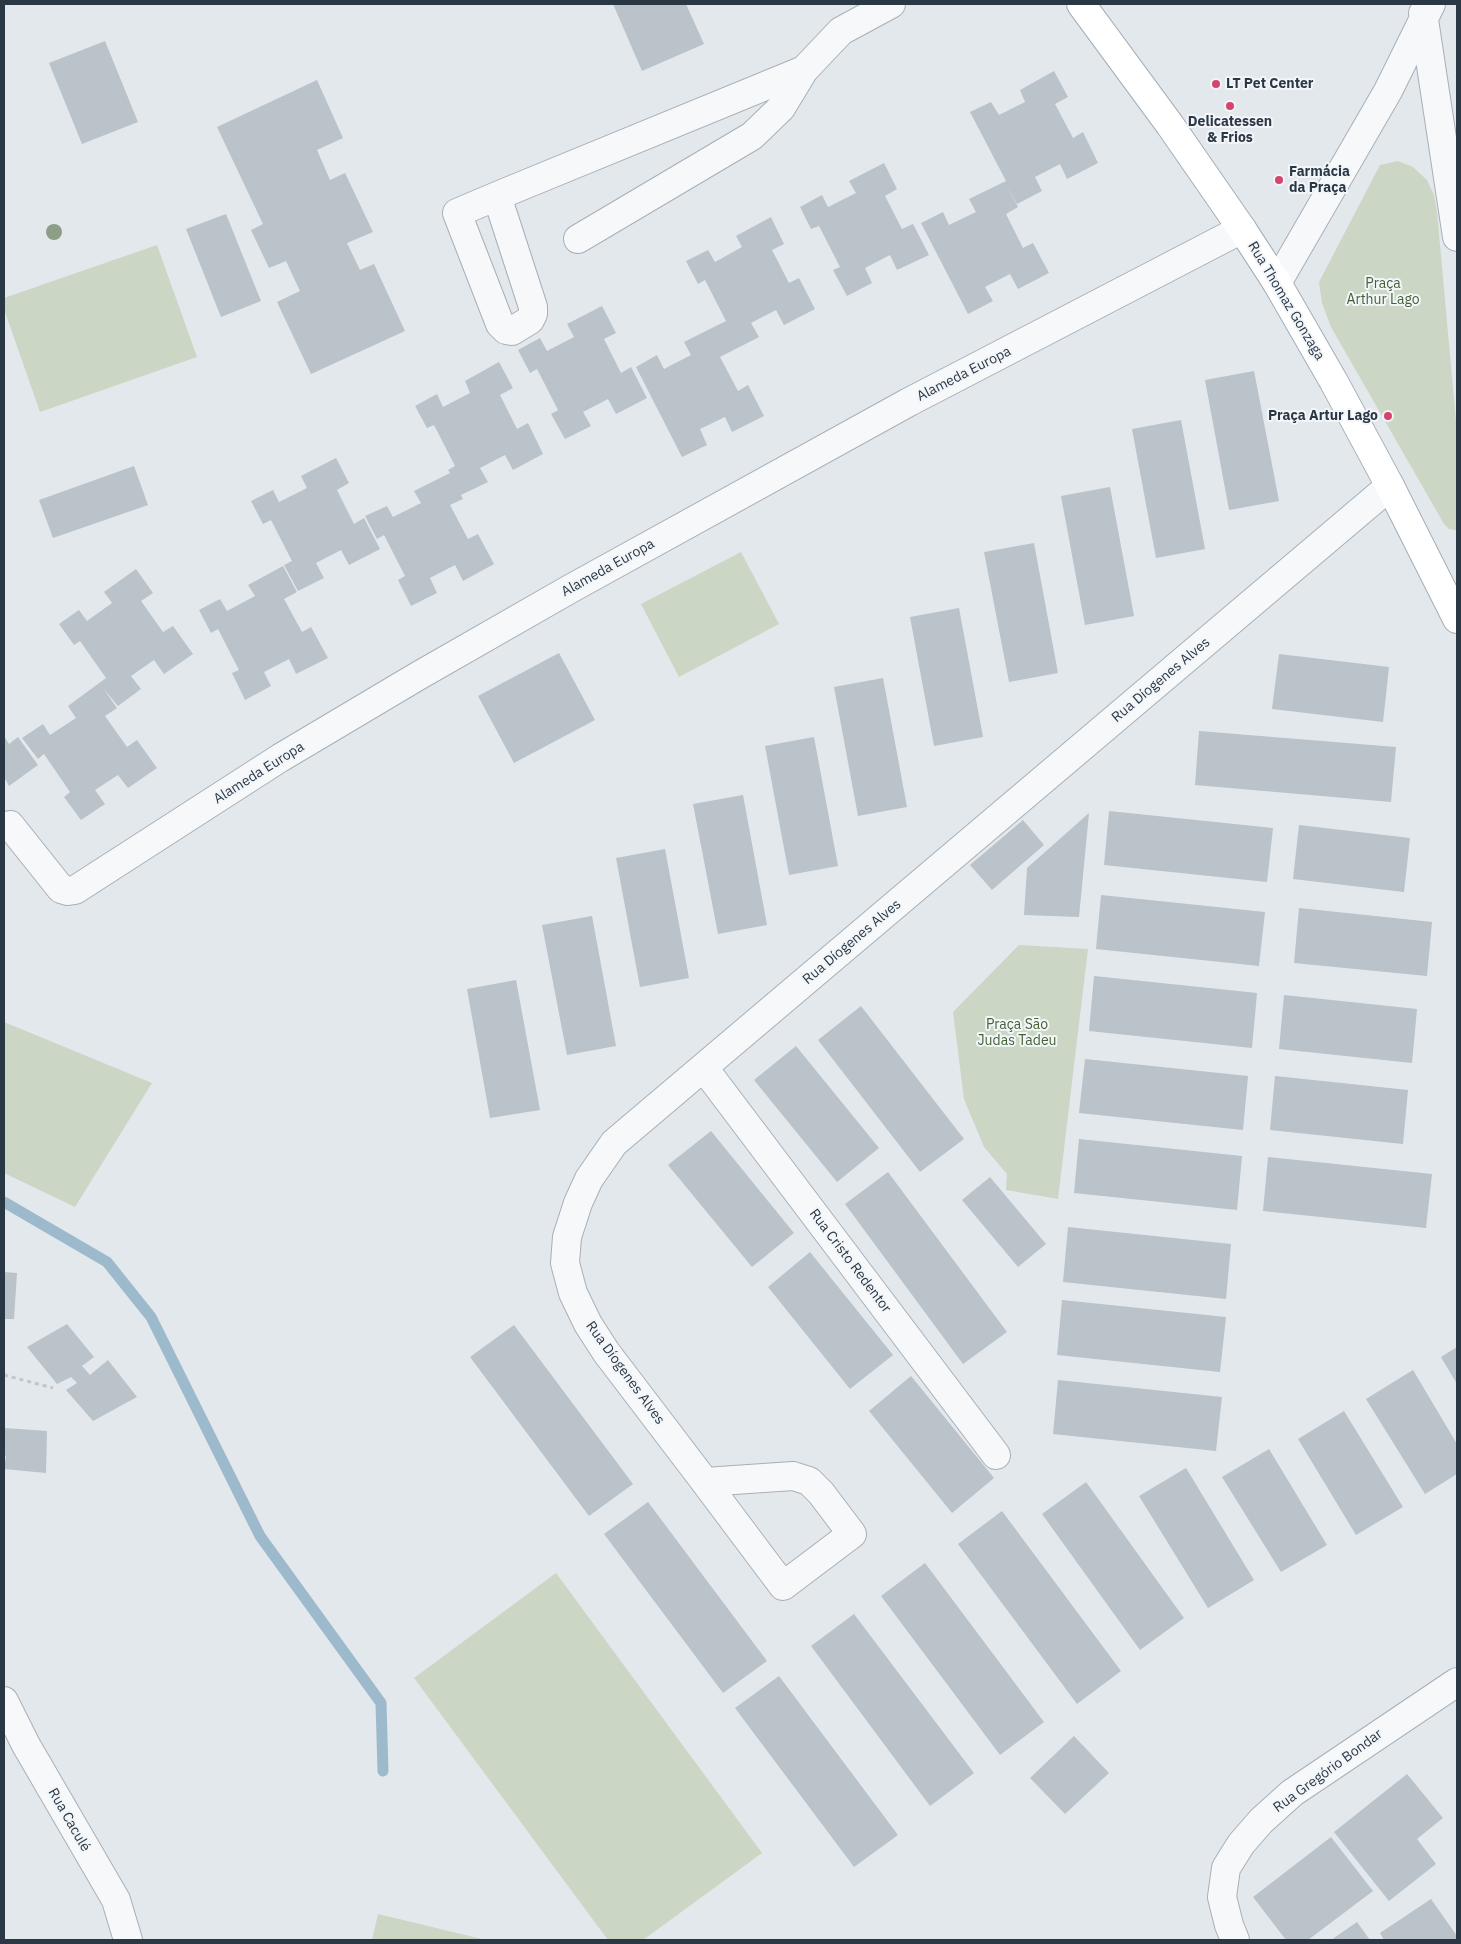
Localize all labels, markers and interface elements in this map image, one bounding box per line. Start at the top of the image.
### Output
place label: LT Pet Center [1226,76,1313,92]
marker: LT Pet Center [1210,78,1222,90]
marker: Delicatessen & Frios [1224,100,1236,112]
place label: Delicatessen & Frios [1188,114,1272,146]
place label: Farmácia da Praça [1289,164,1350,196]
marker: Farmácia da Praça [1273,174,1285,186]
street label: Rua Thomaz Gonzaga [1244,239,1328,363]
park label: Praça Arthur Lago [1346,276,1420,308]
street label: Alameda Europa [914,343,1014,405]
place label: Praça Artur Lago [1268,408,1378,424]
marker: Praça Artur Lago [1382,410,1394,422]
street label: Alameda Europa [559,536,657,600]
street label: Rua Díogenes Alves [1108,634,1214,726]
street label: Alameda Europa [211,738,307,808]
street label: Rua Díogenes Alves [799,896,905,988]
park label: Praça São Judas Tadeu [977,1017,1057,1050]
street label: Rua Cristo Redentor [805,1206,895,1316]
street label: Rua Díogenes Alves [582,1318,668,1428]
street label: Rua Gregório Bondar [1270,1726,1386,1816]
street label: Rua Caculé [44,1785,94,1855]

